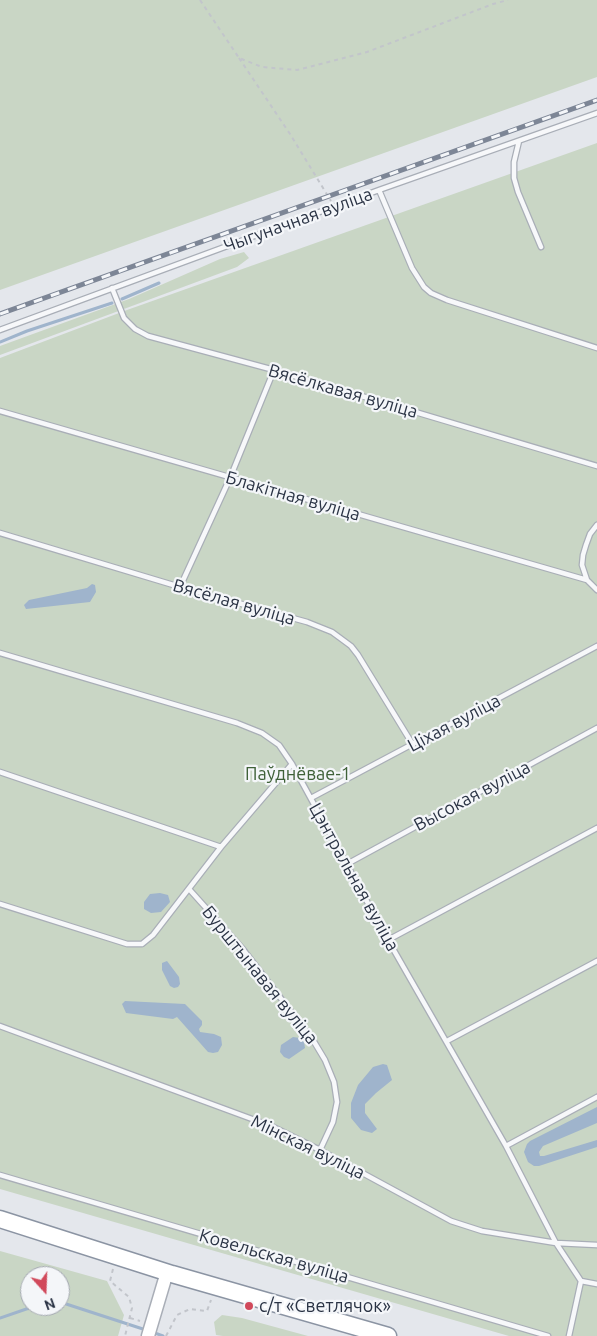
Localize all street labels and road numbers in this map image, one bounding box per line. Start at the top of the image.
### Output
street label: Чыгуначная вуліца [221,183,375,257]
street label: Вясёлкавая вуліца [266,359,420,423]
street label: Блакітная вуліца [223,466,363,526]
street label: Вясёлая вуліца [170,574,298,630]
street label: Ціхая вуліца [404,689,504,757]
street label: Высокая вуліца [410,756,534,836]
street label: Цэнтральная вуліца [304,799,404,955]
street label: Бурштынавая вуліца [198,901,322,1049]
street label: Мінская вуліца [247,1110,369,1184]
street label: Ковельская вуліца [197,1224,351,1288]

